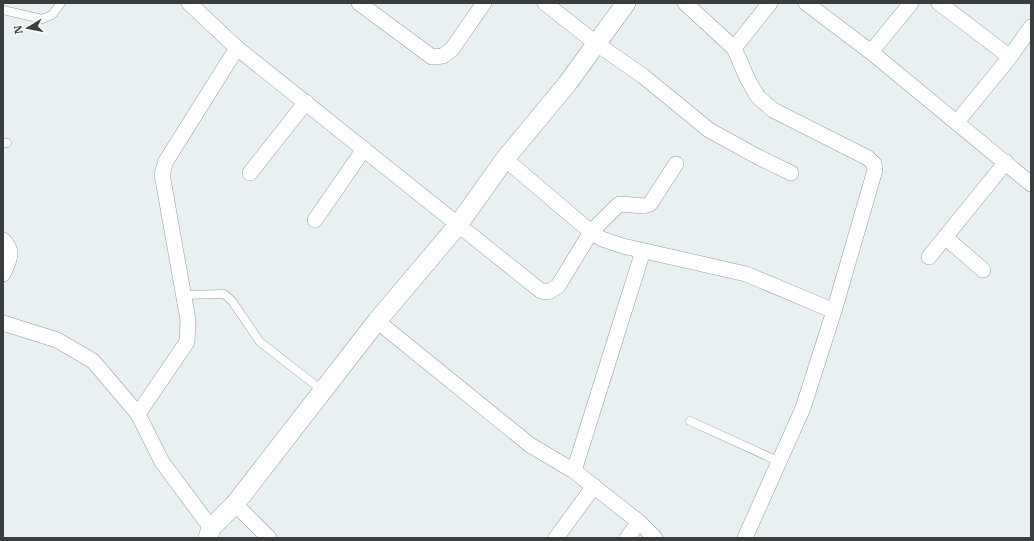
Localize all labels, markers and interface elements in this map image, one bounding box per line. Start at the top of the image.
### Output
north arrow [8,8,48,48]
text: N [10,24,26,35]

